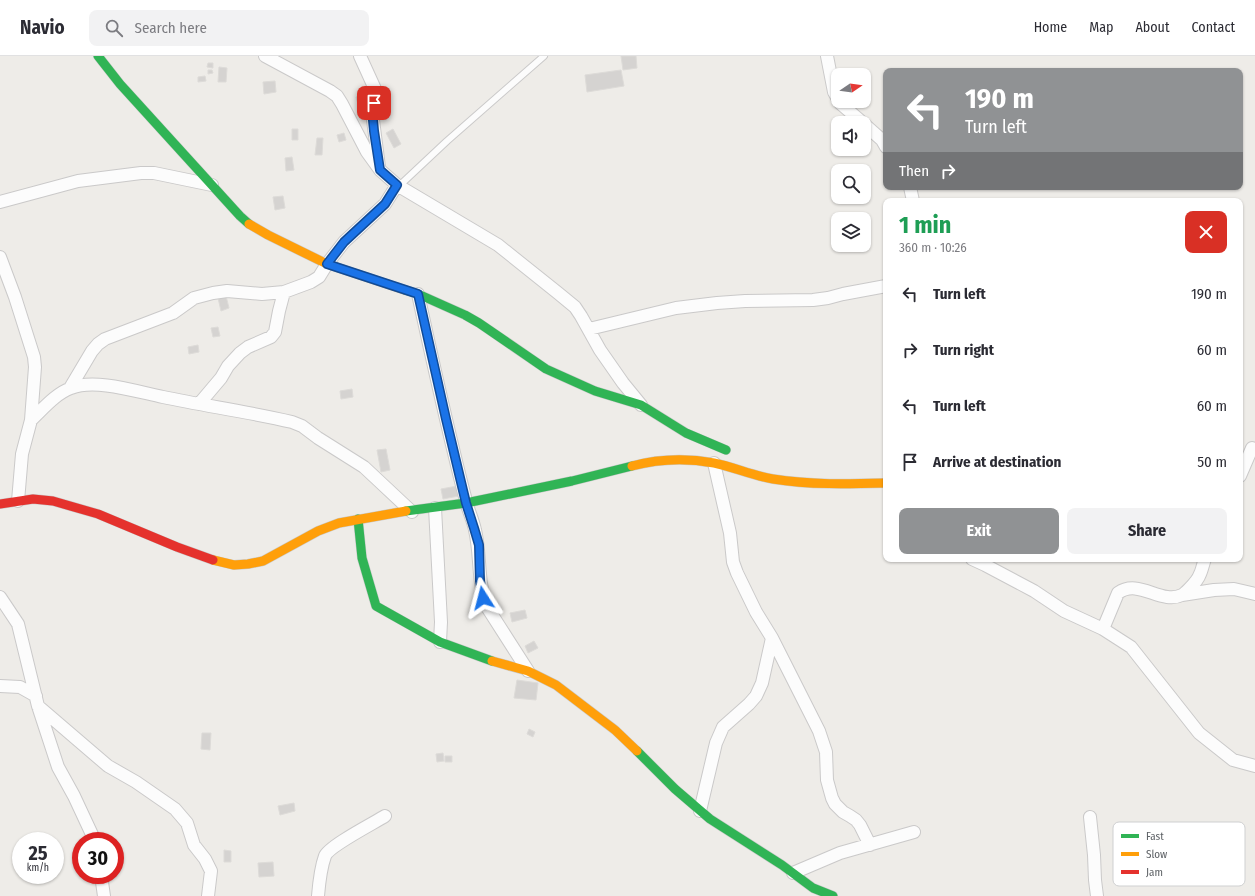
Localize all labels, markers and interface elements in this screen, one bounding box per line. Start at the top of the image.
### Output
search box [89,10,369,46]
text: Navio [20,16,65,39]
icon: search [103,17,125,39]
text: Search here [135,19,207,37]
text: Home [1034,19,1067,36]
text: Map [1089,19,1113,36]
text: About [1135,19,1170,36]
text: Contact [1192,19,1235,36]
north arrow [831,68,871,108]
map controls [831,68,871,252]
text: 190 m [965,82,1034,115]
icon: left [899,84,951,136]
pin [357,86,391,120]
icon: arrive [363,92,385,114]
button: sound [831,116,871,156]
text: Turn left [965,116,1027,138]
icon: right [937,160,959,182]
text: Then [899,162,929,180]
button: search [831,164,871,204]
text: 1 min [899,211,951,239]
button: close [1185,211,1227,253]
button: layers [831,212,871,252]
text: 360 m · 10:26 [899,240,967,255]
icon: left [899,283,921,305]
text: Turn left [933,285,986,303]
text: 190 m [1191,285,1227,303]
icon: right [899,339,921,361]
text: Turn right [933,341,994,359]
text: 60 m [1197,341,1227,359]
icon: left [899,395,921,417]
text: Turn left [933,397,986,415]
text: 60 m [1197,397,1227,415]
icon: arrive [899,451,921,473]
text: Arrive at destination [933,453,1061,471]
text: 50 m [1197,453,1227,471]
button: Exit [899,508,1059,554]
button: Share [1067,508,1227,554]
position arrow [462,577,504,619]
legend [1113,822,1245,886]
text: Fast [1146,830,1164,843]
speed limit sign: 30 [72,832,124,884]
text: 25 [28,841,48,865]
text: Slow [1146,848,1167,861]
text: km/h [27,862,49,874]
text: Jam [1146,866,1163,879]

